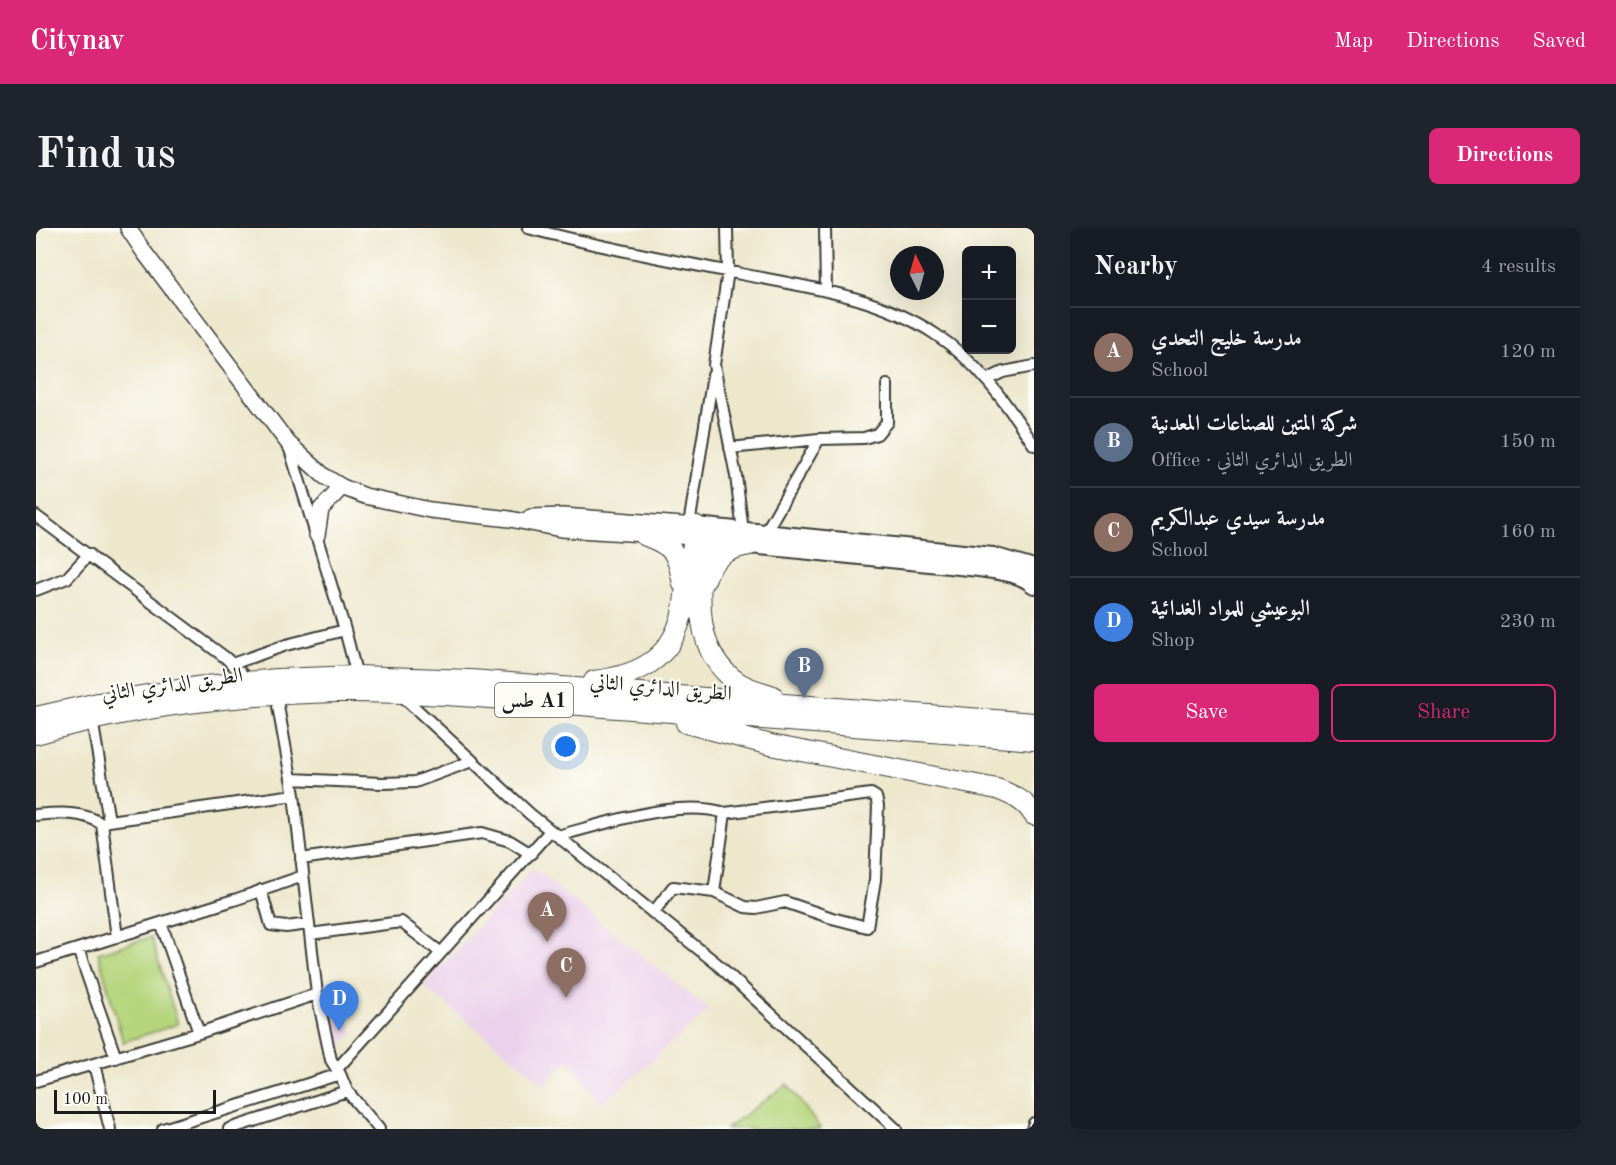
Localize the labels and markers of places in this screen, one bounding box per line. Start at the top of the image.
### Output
pin: B [784,648,824,698]
pin: A [528,892,566,942]
pin: C [546,948,586,998]
pin: D [320,982,358,1031]

